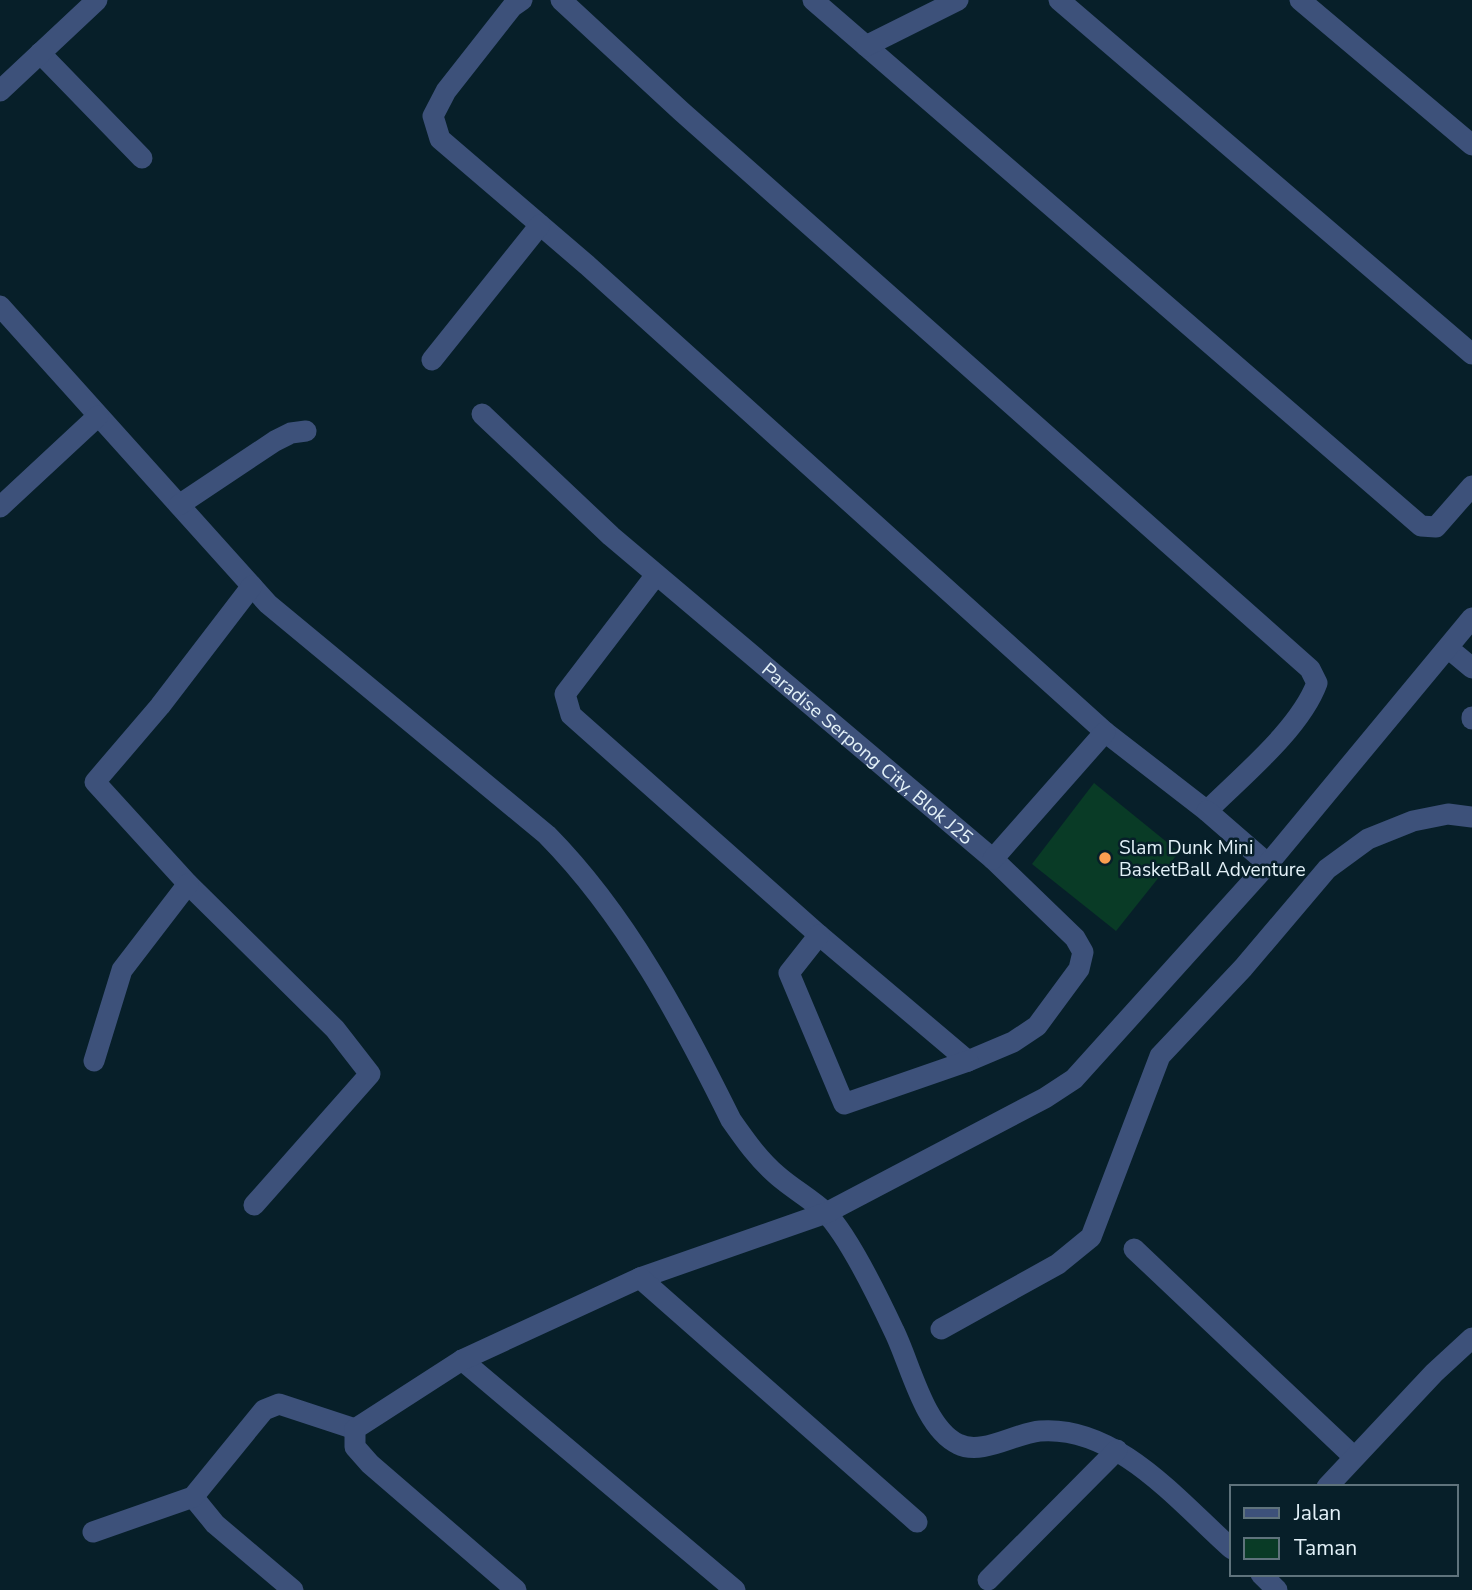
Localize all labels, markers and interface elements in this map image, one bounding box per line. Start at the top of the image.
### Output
street label: Paradise Serpong City, Blok J25 [756,657,979,851]
place label: Slam Dunk Mini BasketBall Adventure [1119,835,1306,883]
marker: Slam Dunk Mini BasketBall Adventure [1097,850,1113,866]
legend [1230,1485,1458,1576]
text: Jalan [1293,1499,1341,1527]
text: Taman [1294,1534,1357,1562]

